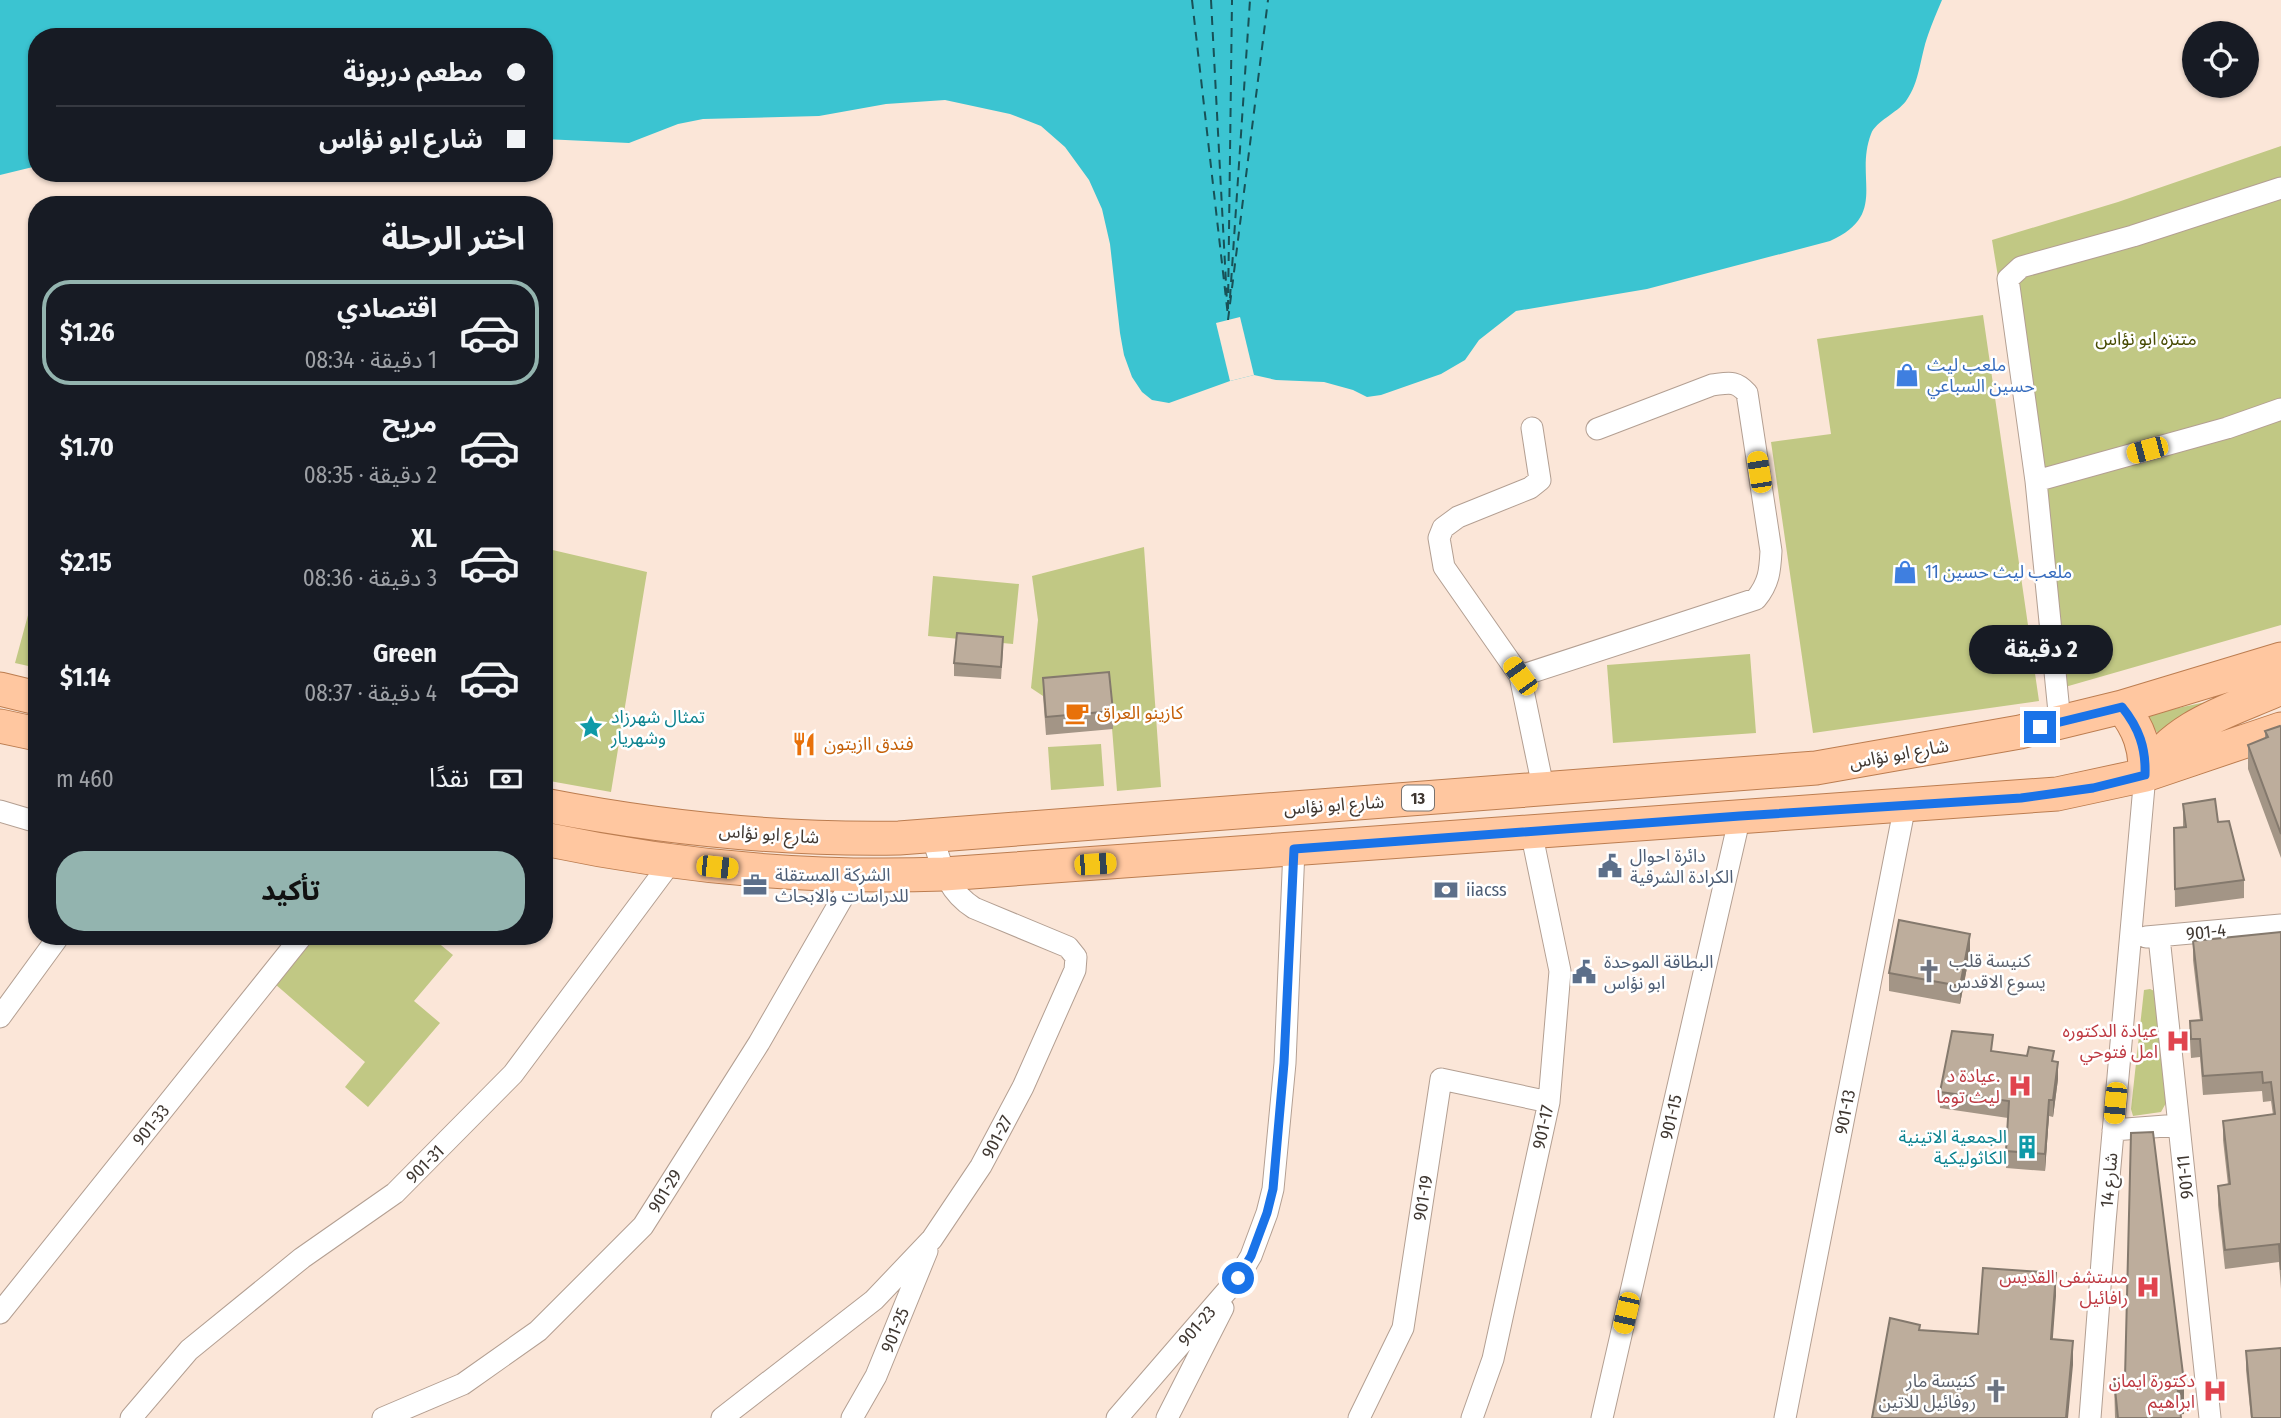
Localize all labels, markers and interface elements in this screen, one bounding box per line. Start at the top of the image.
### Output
map controls [2182,21,2259,98]
button: locate [2182,21,2259,98]
text: مطعم دربونة [343,57,483,88]
text: شارع ابو نؤاس [319,124,483,155]
text: اختر الرحلة [382,219,525,257]
text: اقتصادي [337,293,437,324]
icon: car [458,301,521,364]
text: $1.26 [60,317,115,348]
park label: متنزه ابو نؤاس [2095,328,2197,350]
text: 1 دقيقة · 08:34 [305,346,437,374]
place label: ملعب ليث حسين السباعي [1927,354,2035,399]
shop icon: ملعب ليث حسين السباعي [1893,361,1921,389]
text: مريح [382,408,437,439]
icon: car [458,416,521,479]
text: $1.70 [60,432,114,463]
car [2124,434,2171,466]
car [1746,450,1773,494]
text: 2 دقيقة · 08:35 [304,461,437,489]
text: XL [411,523,437,554]
icon: car [458,531,521,594]
text: $2.15 [60,547,112,578]
shop icon: ملعب ليث حسين 11 [1891,558,1919,586]
place label: ملعب ليث حسين 11 [1925,561,2072,583]
text: 3 دقيقة · 08:36 [303,564,437,592]
callout: 2 دقيقة [1968,626,2112,674]
text: 2 دقيقة [2004,635,2078,663]
text: Green [373,638,437,669]
icon: car [458,646,521,709]
car [1500,653,1541,699]
text: $1.14 [60,662,111,693]
text: 4 دقيقة · 08:37 [304,679,437,707]
cafe icon: كازينو العراق [1063,699,1091,727]
place label: كازينو العراق [1097,702,1184,724]
place label: تمثال شهرزاد وشهريار [610,706,705,749]
route end [2024,711,2056,743]
place icon: تمثال شهرزاد وشهريار [577,713,605,741]
restaurant icon: فندق اازيتون [790,730,818,758]
place label: فندق اازيتون [824,733,914,755]
street label: شارع ابو نؤاس [1848,734,1951,777]
icon: cash [487,760,525,798]
text: نقدًا [429,763,469,794]
text: 460 m [56,765,114,793]
road number: 13 [1402,786,1434,810]
street label: شارع ابو نؤاس [1283,791,1385,822]
street label: شارع ابو نؤاس [718,820,820,851]
place label: دائرة احوال الكرادة الشرقية [1630,845,1734,888]
button: تأكيد [56,851,525,931]
car [1074,852,1117,876]
public building icon: دائرة احوال الكرادة الشرقية [1596,852,1624,880]
car [696,854,739,880]
place label: الشركة المستقلة للدراسات والابحاث [775,864,909,907]
office icon: الشركة المستقلة للدراسات والابحاث [741,871,769,899]
bank icon: iiacss [1432,876,1460,904]
place label: iiacss [1466,879,1507,901]
street label: 901-4 [2185,919,2227,945]
place label: كنيسة قلب يسوع الاقدس [1949,950,2046,996]
place label: البطاقة الموحدة ابو نؤاس [1604,951,1714,994]
church icon: كنيسة قلب يسوع الاقدس [1915,957,1943,985]
public building icon: البطاقة الموحدة ابو نؤاس [1570,958,1598,986]
place label: عيادة الدكتوره امل فتوحي [2063,1020,2158,1065]
hospital icon: عيادة الدكتوره امل فتوحي [2164,1027,2192,1055]
place label: عيادة د. ليث توما [1936,1065,2000,1108]
hospital icon: عيادة د. ليث توما [2006,1072,2034,1100]
car [2103,1081,2128,1125]
street label: 901-13 [1830,1088,1860,1136]
street label: 901-15 [1655,1092,1687,1142]
street label: 901-33 [128,1100,174,1150]
street label: 901-17 [1528,1103,1558,1151]
street label: 901-27 [977,1112,1017,1162]
place label: الجمعية الاتينية الكاثوليكية [1899,1126,2007,1169]
building icon: الجمعية الاتينية الكاثوليكية [2013,1133,2041,1161]
street label: 901-31 [401,1140,449,1188]
street label: شارع 14 [2096,1152,2125,1209]
street label: 901-11 [2172,1154,2198,1200]
street label: 901-29 [643,1165,687,1217]
street label: 901-19 [1409,1174,1437,1222]
route start [1222,1262,1254,1294]
place label: مستشفى القديس رافائيل [1999,1266,2128,1309]
hospital icon: مستشفى القديس رافائيل [2134,1273,2162,1301]
car [1612,1290,1641,1336]
street label: 901-23 [1174,1301,1220,1351]
street label: 901-25 [876,1304,914,1356]
place label: كنيسة مار روفائيل للاتين [1878,1370,1977,1413]
place label: دكتورة ايمان ابراهيم [2109,1370,2195,1415]
church icon: كنيسة مار روفائيل للاتين [1982,1377,2010,1405]
hospital icon: دكتورة ايمان ابراهيم [2201,1377,2229,1405]

